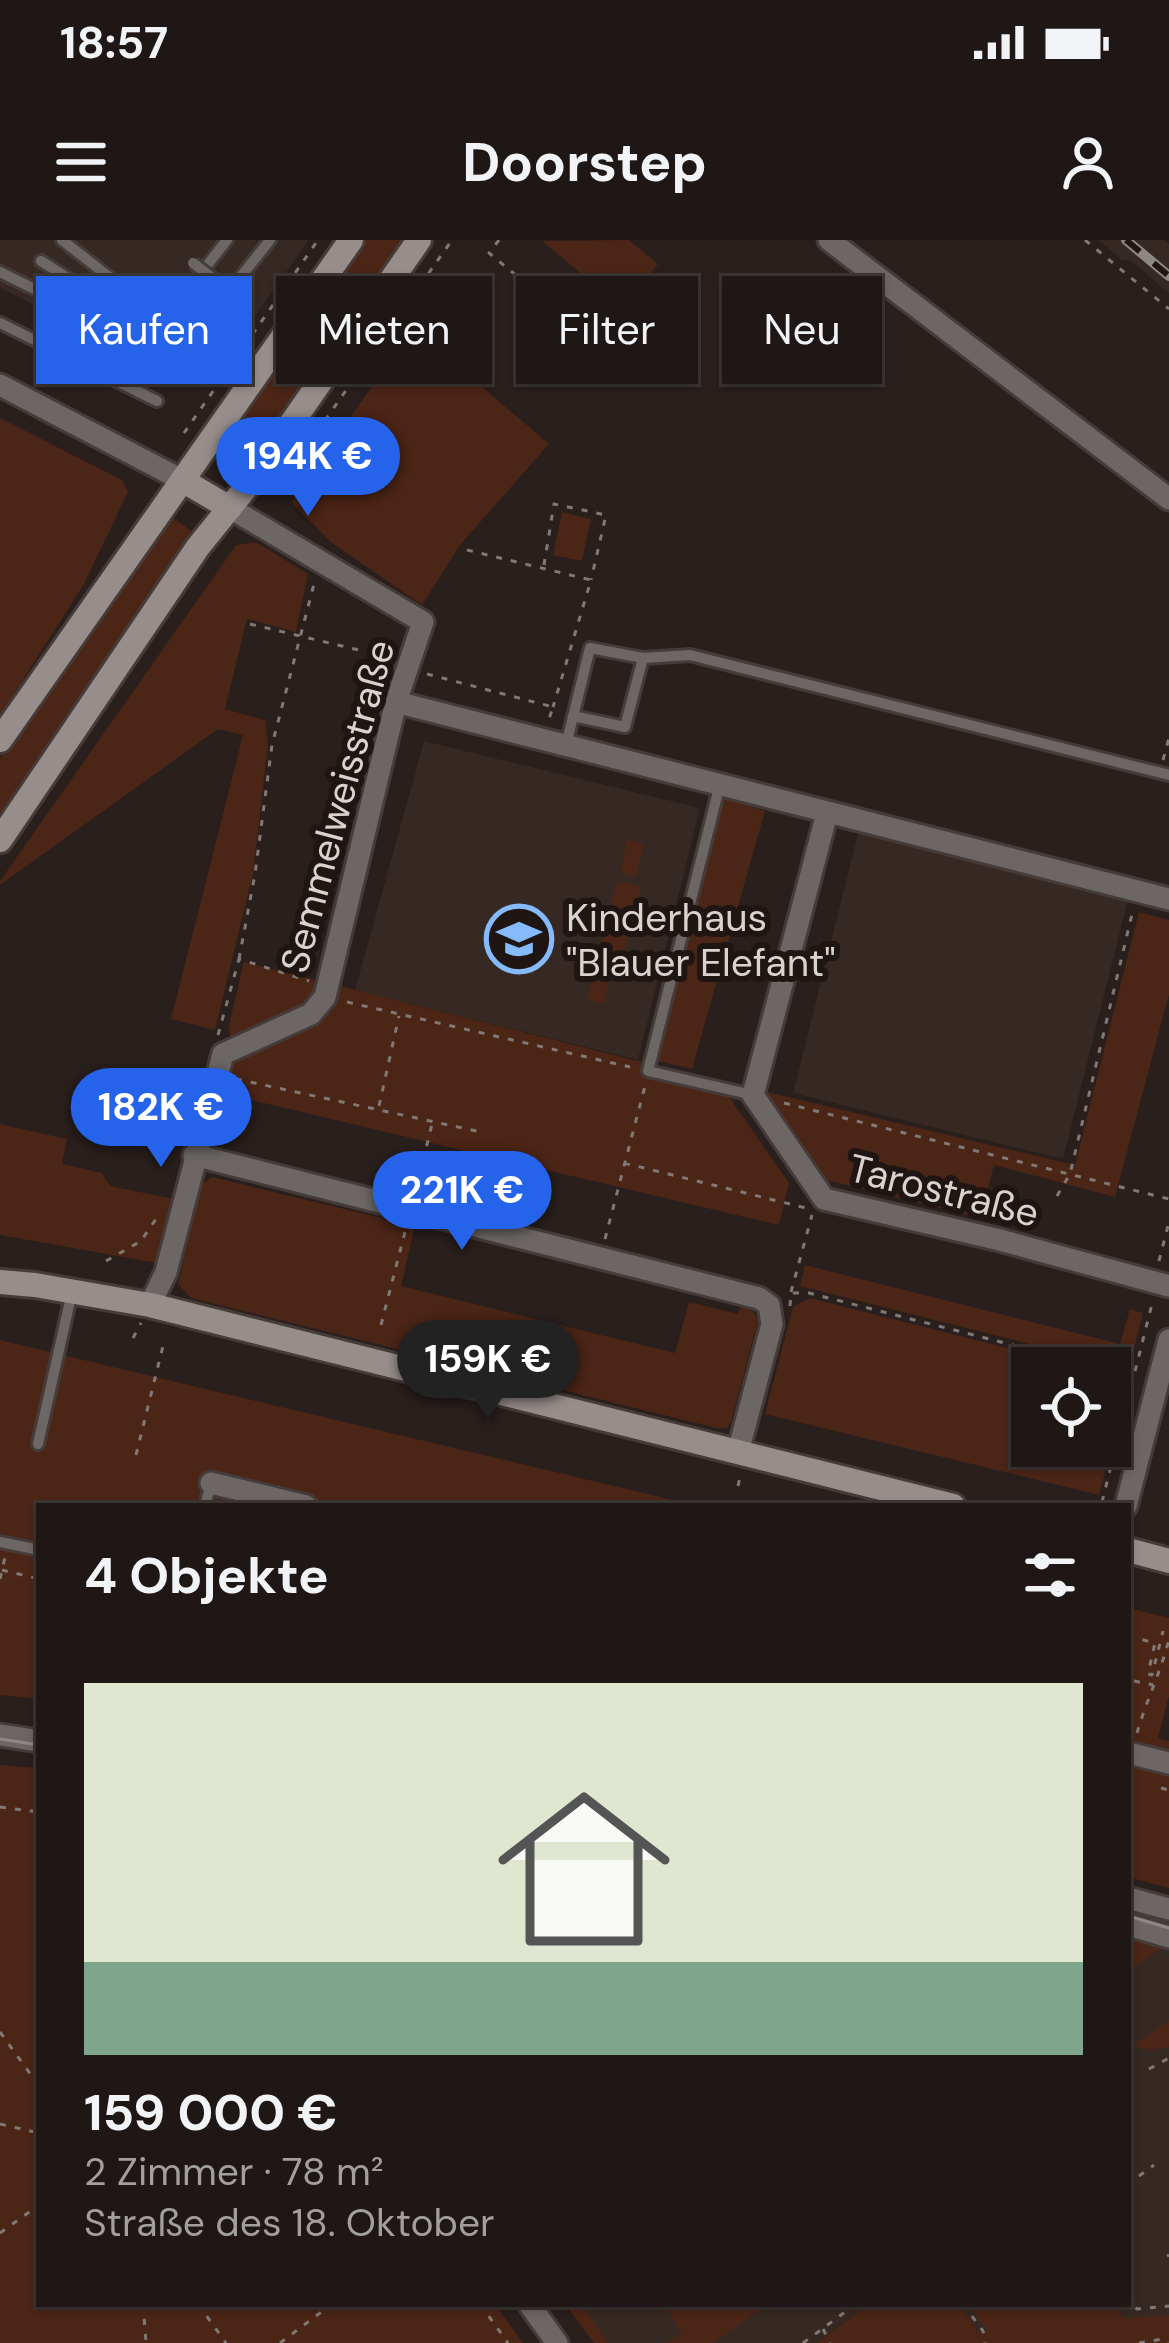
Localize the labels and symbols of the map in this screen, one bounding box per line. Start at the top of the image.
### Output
pin: 194K € [210,417,406,519]
street label: Semmelweisstraße [269,634,406,978]
place label: Kinderhaus "Blauer Elefant" [566,892,836,988]
school or university icon: Kinderhaus "Blauer Elefant" [484,904,554,974]
pin: 182K € [63,1068,259,1170]
street label: Tarostraße [844,1142,1044,1239]
pin: 221K € [364,1151,560,1253]
pin: 159K € [390,1320,586,1422]

